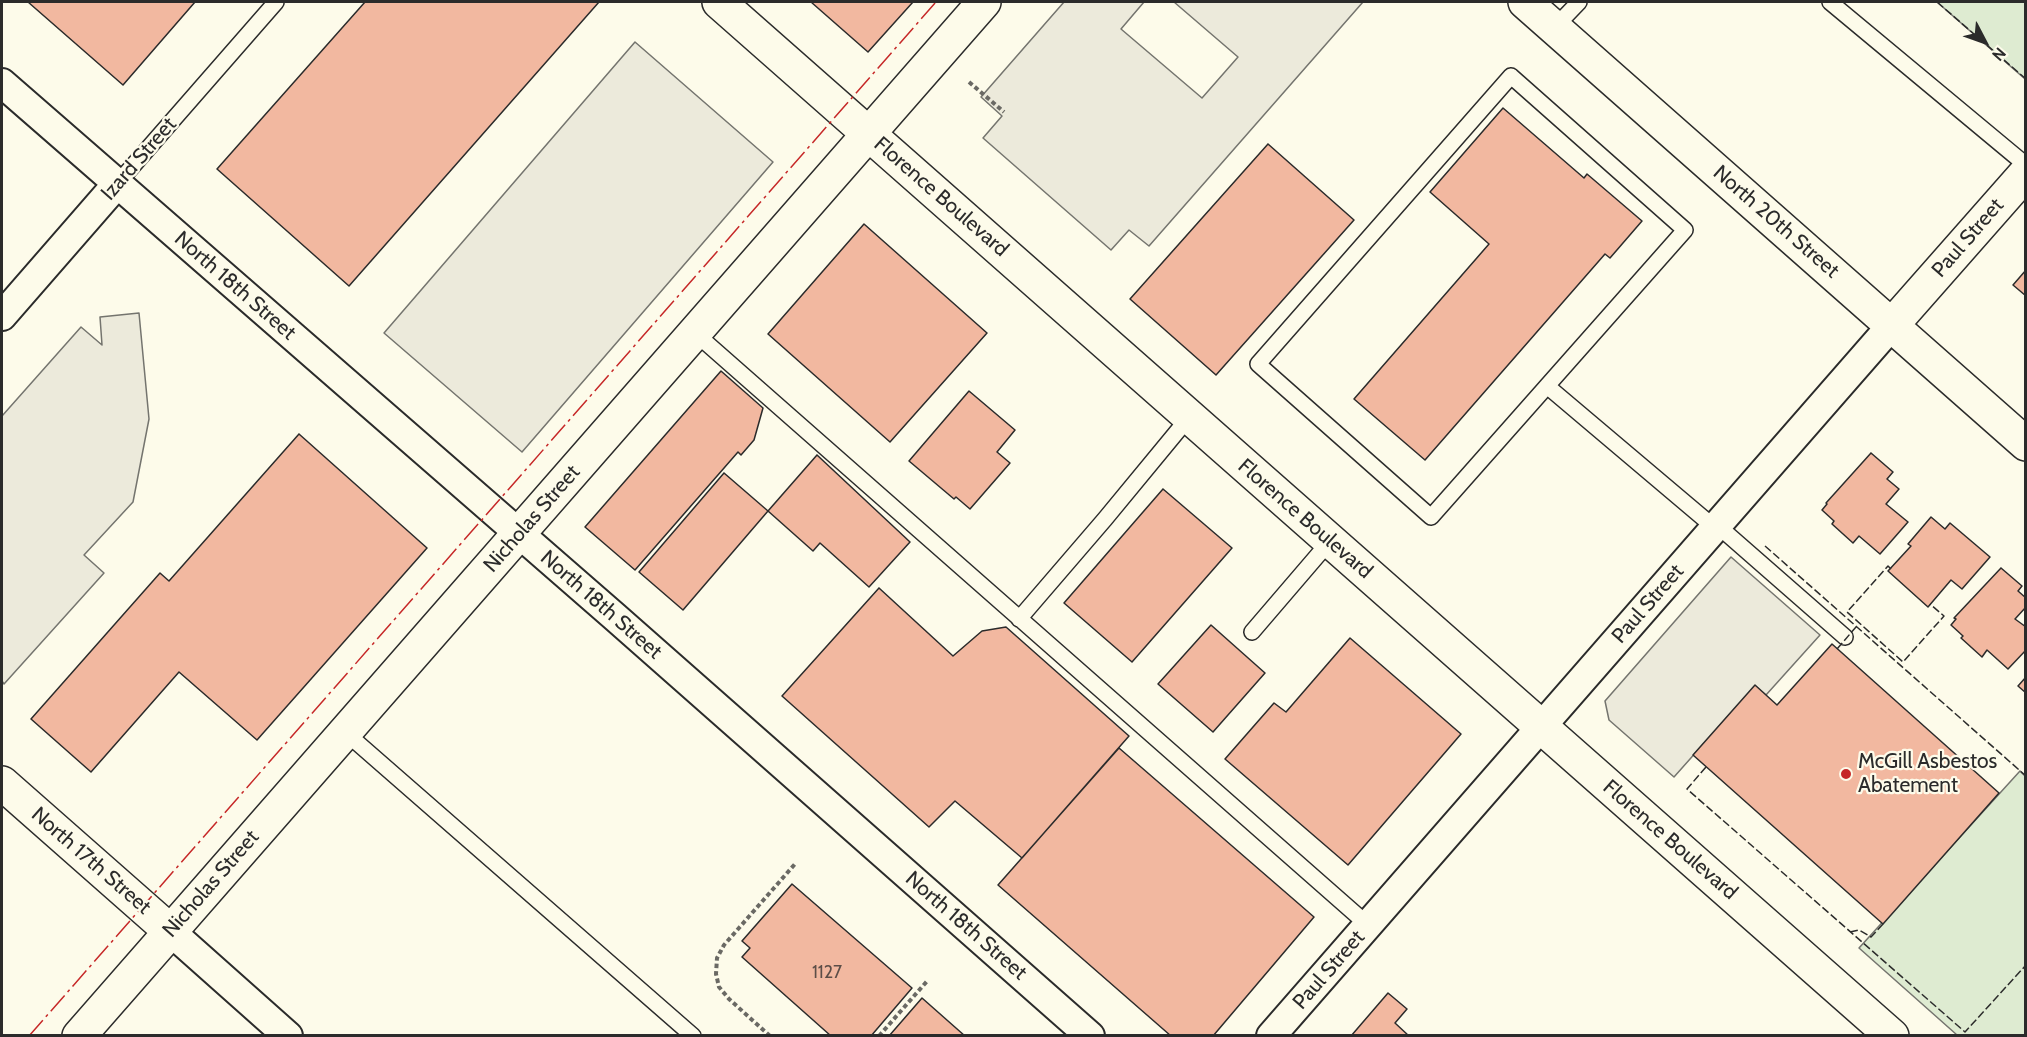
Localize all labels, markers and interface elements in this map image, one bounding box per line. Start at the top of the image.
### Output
north arrow [1955,12,2015,72]
text: N [1988,44,2010,65]
street label: Izard Street [96,112,182,206]
street label: Florence Boulevard [869,132,1013,262]
street label: North 20th Street [1708,160,1844,284]
street label: Paul Street [1927,193,2009,283]
street label: North 18th Street [169,226,301,346]
street label: Florence Boulevard [1233,454,1377,584]
street label: Nicholas Street [479,460,585,578]
street label: North 18th Street [535,545,667,665]
street label: Paul Street [1607,559,1689,649]
place label: McGill Asbestos Abatement [1858,749,1997,799]
marker: McGill Asbestos Abatement [1839,767,1853,781]
street label: Florence Boulevard [1598,775,1742,905]
street label: North 17th Street [26,802,156,920]
street label: Nicholas Street [158,825,264,943]
street label: North 18th Street [900,866,1032,986]
street label: Paul Street [1288,925,1370,1015]
house number: 1127 [812,962,842,984]

